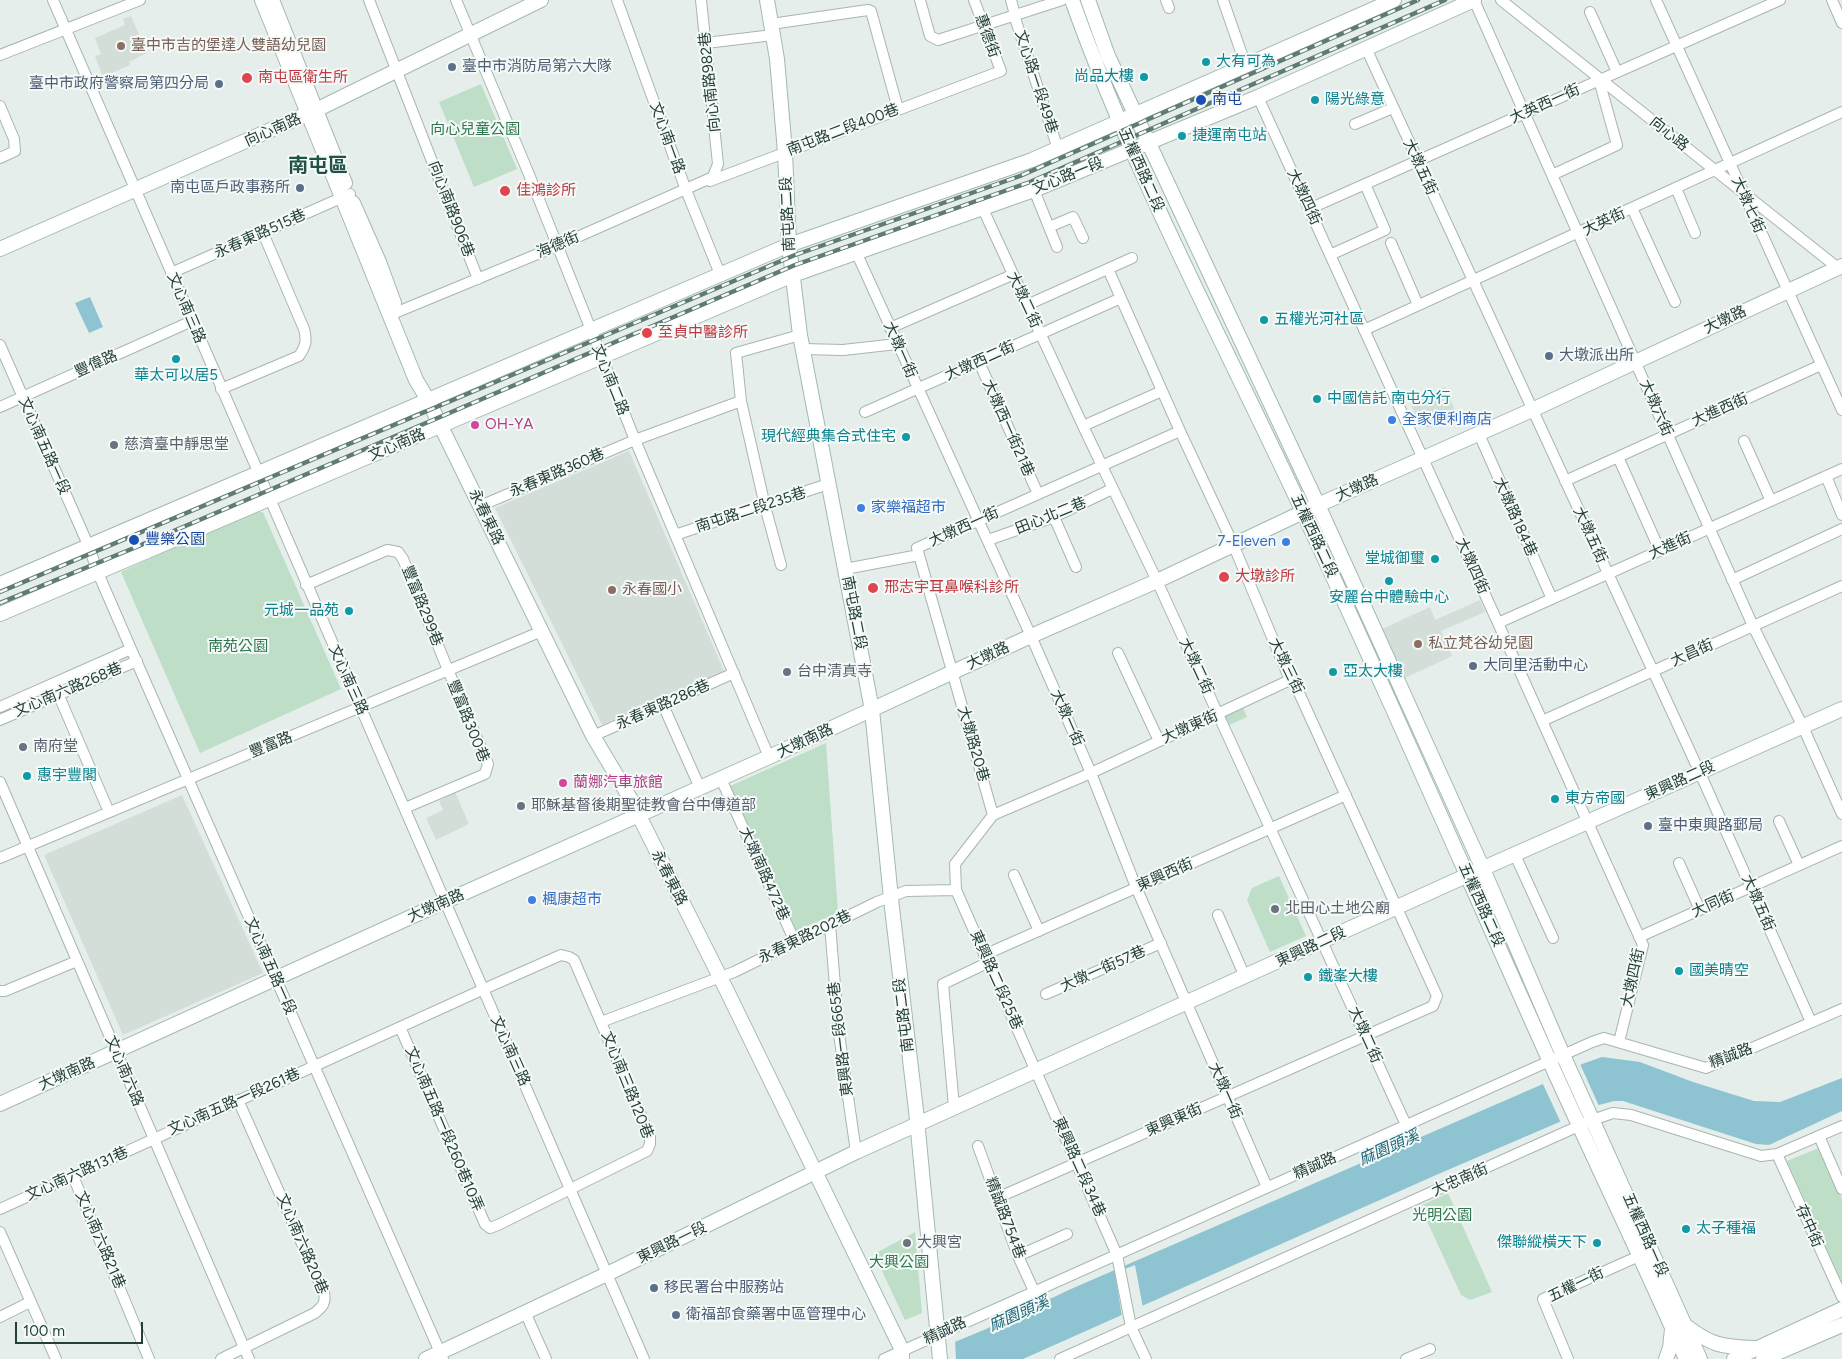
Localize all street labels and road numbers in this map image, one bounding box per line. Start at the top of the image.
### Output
street label: 惠德街 [971,12,1003,60]
street label: 文心路一段49巷 [1011,28,1061,136]
street label: 向心南路982巷 [696,31,724,133]
street label: 大英西一街 [1507,81,1583,127]
street label: 文心南一路 [646,100,688,176]
street label: 南屯路二段400巷 [784,100,902,160]
street label: 向心南路 [242,110,304,150]
street label: 向心路 [1646,113,1692,155]
street label: 五權西路二段 [1114,125,1168,215]
street label: 大墩五街 [1399,136,1441,198]
street label: 文心路一段 [1030,154,1106,198]
street label: 向心南路906巷 [424,158,478,260]
street label: 大墩四街 [1283,166,1325,228]
street label: 大墩七街 [1728,174,1768,236]
street label: 南屯路二段 [777,176,799,252]
street label: 大英街 [1580,204,1628,240]
street label: 永春東路515巷 [211,206,309,262]
street label: 海德街 [534,228,582,262]
street label: 大墩二街 [1003,269,1045,331]
street label: 文心南三路 [163,270,209,346]
street label: 大墩路 [1701,302,1749,338]
street label: 大墩一街 [880,319,920,381]
street label: 大墩西二街 [942,338,1018,384]
street label: 文心南二路 [588,342,632,418]
street label: 豐偉路 [72,347,120,381]
street label: 大墩西一街21巷 [979,377,1037,479]
street label: 大墩六街 [1636,377,1676,439]
street label: 大進西街 [1689,390,1751,430]
street label: 文心南五路一段 [14,394,74,498]
street label: 文心南路 [366,425,428,465]
street label: 永春東路360巷 [507,445,607,501]
street label: 大墩路 [1333,471,1381,505]
street label: 大墩路184巷 [1490,475,1540,559]
street label: 南屯路二段235巷 [693,484,809,536]
street label: 永春東路 [465,486,507,548]
street label: 五權西路二段 [1287,491,1341,581]
street label: 田心北二巷 [1013,494,1089,538]
street label: 大墩西一街 [926,504,1002,550]
street label: 大墩五街 [1569,504,1611,566]
street label: 大進街 [1646,529,1694,563]
street label: 大墩四街 [1452,535,1492,597]
street label: 豐富路299巷 [398,563,446,649]
street label: 南屯路二段 [838,574,870,652]
street label: 大墩二街 [1175,635,1217,697]
street label: 大墩三街 [1265,635,1307,697]
street label: 大昌街 [1668,636,1716,670]
street label: 大墩路 [964,638,1012,674]
street label: 文心南三路 [325,642,371,718]
street label: 文心南六路268巷 [11,659,125,721]
street label: 永春東路286巷 [613,676,713,734]
street label: 豐富路300巷 [443,677,493,765]
street label: 大墩一街 [1047,687,1087,749]
street label: 大墩路20巷 [954,704,992,784]
street label: 大墩東街 [1159,707,1221,747]
street label: 大墩南路 [774,720,836,762]
street label: 豐富路 [247,728,295,762]
street label: 東興路二段 [1642,758,1718,804]
street label: 大墩南路472巷 [735,824,793,924]
street label: 永春東路 [647,847,691,909]
street label: 東興西街 [1134,855,1196,895]
street label: 五權西路二段 [1454,860,1508,950]
street label: 大墩五街 [1738,872,1778,934]
street label: 大墩南路 [405,886,467,926]
street label: 大同街 [1689,887,1737,921]
street label: 永春東路202巷 [755,907,855,967]
street label: 文心南五路一段 [240,914,300,1018]
street label: 東興路二段 [1273,923,1349,971]
street label: 東興路二段25巷 [966,927,1026,1033]
street label: 大墩一街57巷 [1057,942,1149,996]
street label: 大墩四街 [1618,947,1648,1009]
street label: 南屯路二段 [890,977,918,1053]
street label: 東興路一段665巷 [825,981,857,1097]
street label: 大墩二街 [1345,1004,1385,1066]
street label: 文心南三路 [487,1013,533,1089]
street label: 文心南三路120巷 [597,1029,657,1141]
street label: 文心南六路 [101,1033,147,1109]
street label: 精誠路 [1707,1040,1755,1072]
street label: 文心南五路一段260巷10弄 [401,1044,487,1214]
street label: 大墩南路 [36,1054,98,1094]
street label: 大墩一街 [1205,1060,1245,1122]
street label: 文心南五路一段261巷 [165,1065,303,1139]
street label: 東興東街 [1143,1100,1205,1140]
street label: 東興路二段34巷 [1049,1114,1109,1220]
street label: 文心南六路131巷 [23,1143,131,1205]
street label: 精誠路 [1291,1149,1339,1183]
street label: 大忠南街 [1429,1160,1491,1200]
street label: 精誠路754巷 [981,1175,1029,1261]
street label: 文心南六路21巷 [71,1188,129,1292]
street label: 五權西路一段 [1618,1190,1672,1280]
street label: 文心南六路20巷 [273,1191,331,1297]
street label: 存中街 [1792,1202,1826,1250]
street label: 東興路一段 [634,1218,710,1268]
street label: 五權一街 [1545,1264,1607,1306]
street label: 精誠路 [921,1313,969,1349]

